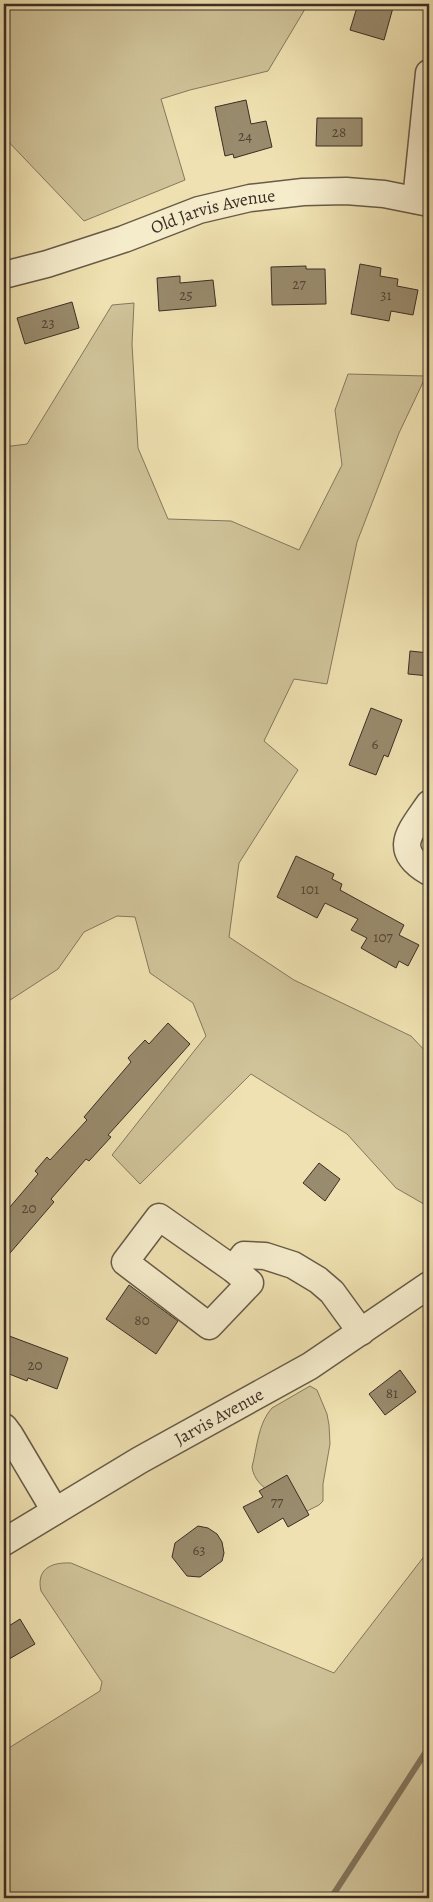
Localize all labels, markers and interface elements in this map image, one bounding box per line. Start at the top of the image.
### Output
house number: 28 [332,122,346,142]
house number: 24 [238,126,252,146]
street label: Old Jarvis Avenue [147,183,276,240]
house number: 27 [292,274,306,294]
house number: 25 [179,285,193,305]
house number: 31 [380,285,392,305]
house number: 23 [41,313,55,333]
house number: 6 [372,734,379,754]
house number: 101 [301,879,319,899]
house number: 107 [373,927,393,947]
house number: 20 [21,1198,37,1218]
house number: 80 [134,1310,150,1330]
house number: 20 [27,1355,43,1375]
street label: Jarvis Avenue [170,1382,268,1451]
house number: 81 [386,1383,398,1403]
house number: 77 [271,1492,284,1512]
house number: 63 [192,1540,206,1560]

